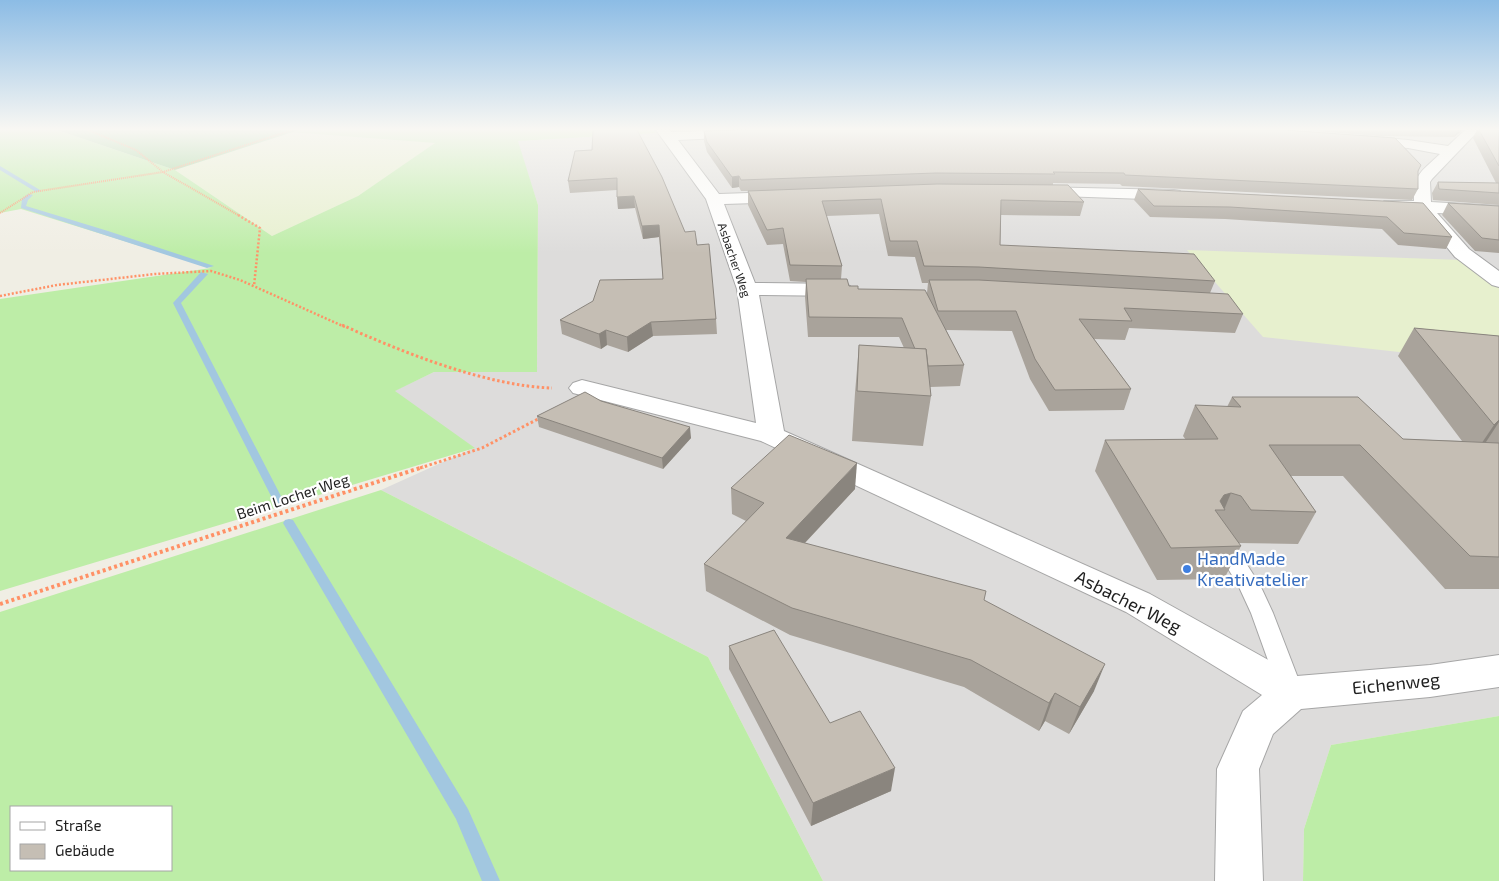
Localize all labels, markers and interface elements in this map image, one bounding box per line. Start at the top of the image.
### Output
street label: Asbacher Weg [716,221,754,299]
street label: Beim Locher Weg [234,469,352,523]
place label: HandMade Kreativatelier [1197,547,1308,590]
marker: HandMade Kreativatelier [1181,563,1193,575]
street label: Asbacher Weg [1072,565,1185,637]
street label: Eichenweg [1351,667,1441,699]
legend [10,806,172,871]
text: Straße [55,816,101,834]
text: Gebäude [55,841,114,859]

